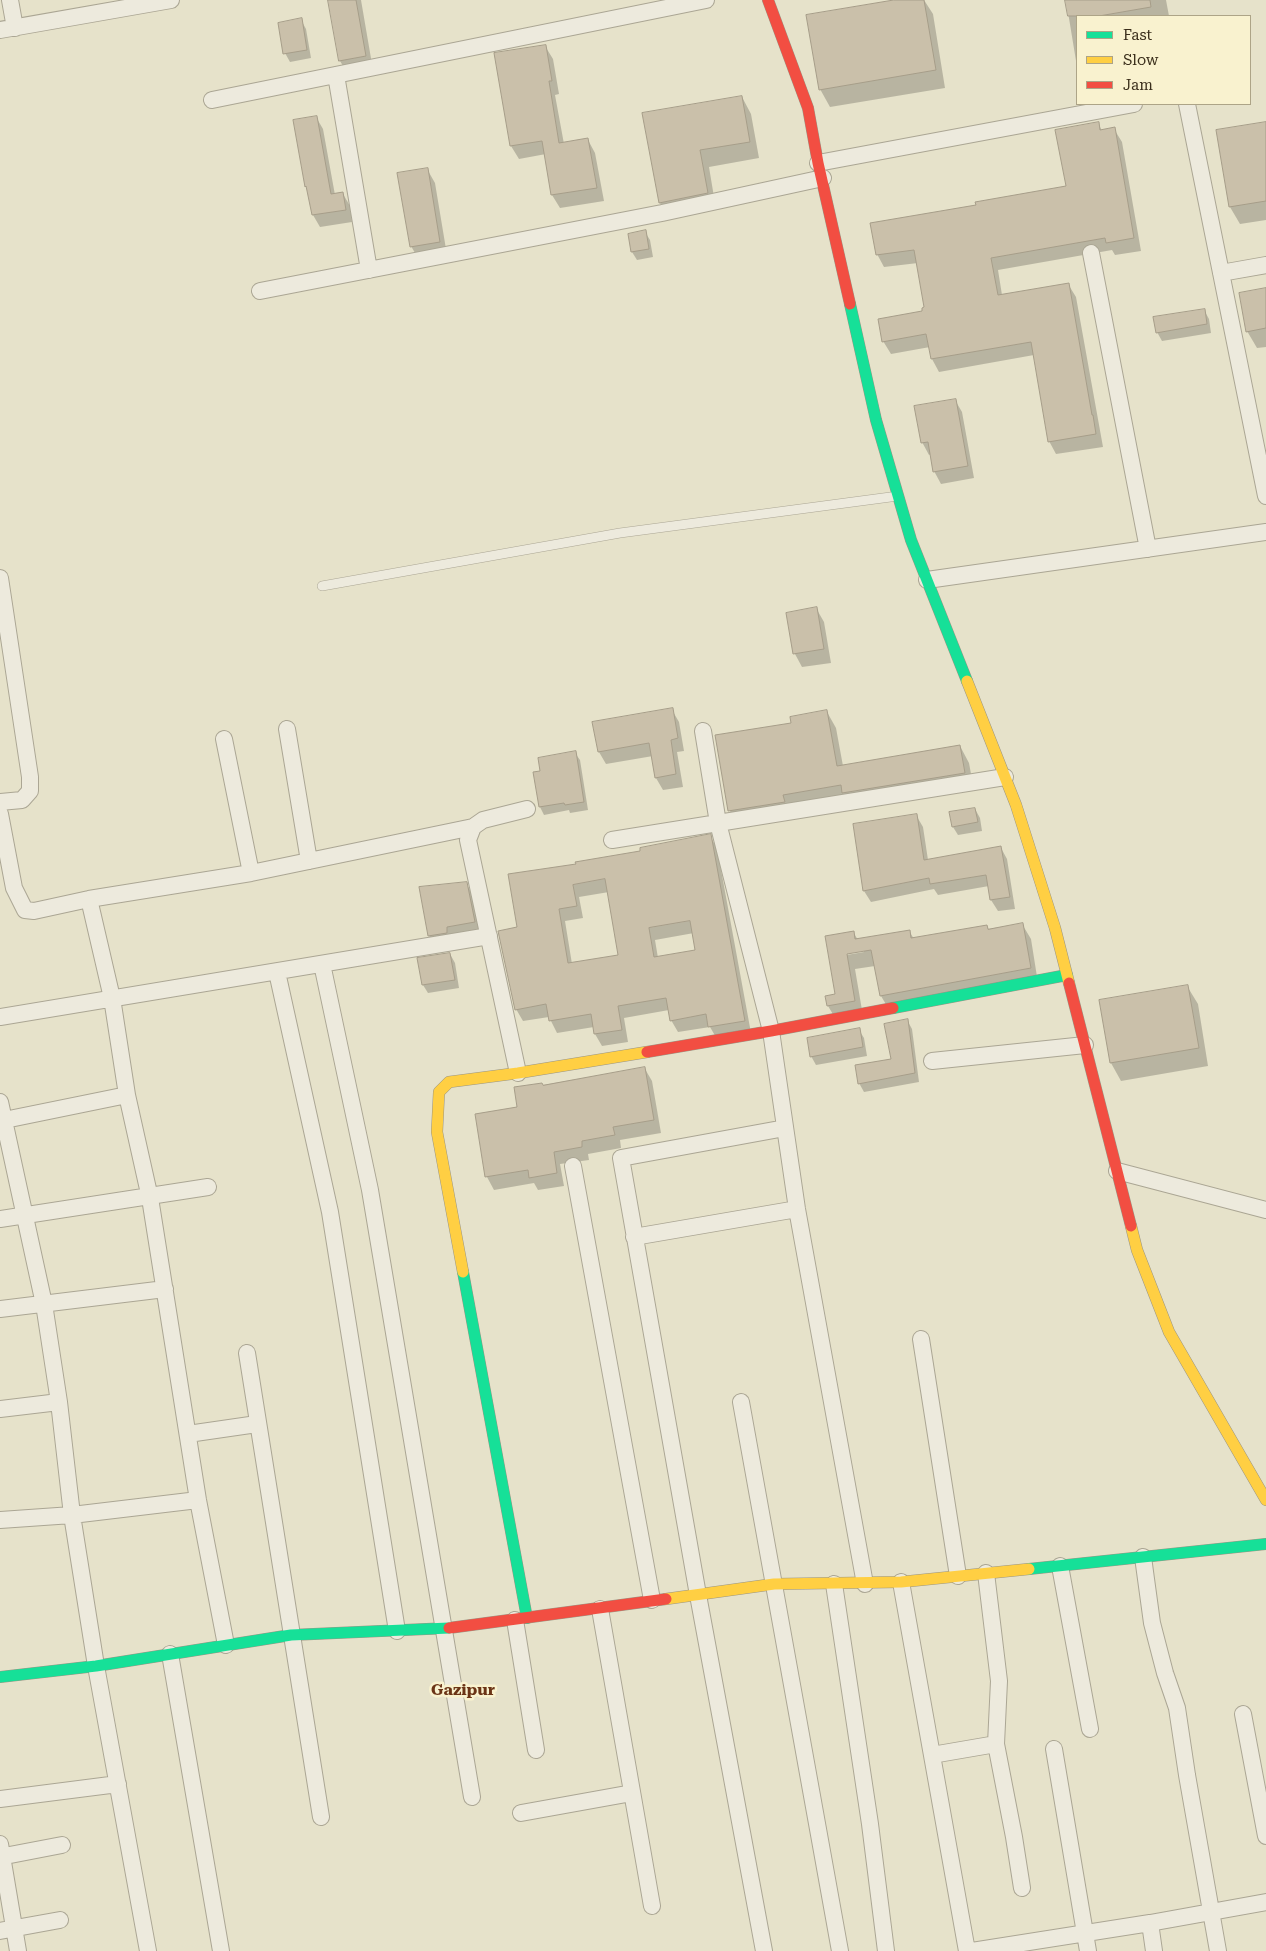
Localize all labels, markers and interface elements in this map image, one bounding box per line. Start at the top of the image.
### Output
legend [1076,15,1251,105]
text: Fast [1123,26,1152,44]
text: Slow [1123,51,1158,69]
text: Jam [1123,76,1153,94]
district label: Gazipur [431,1680,495,1700]

